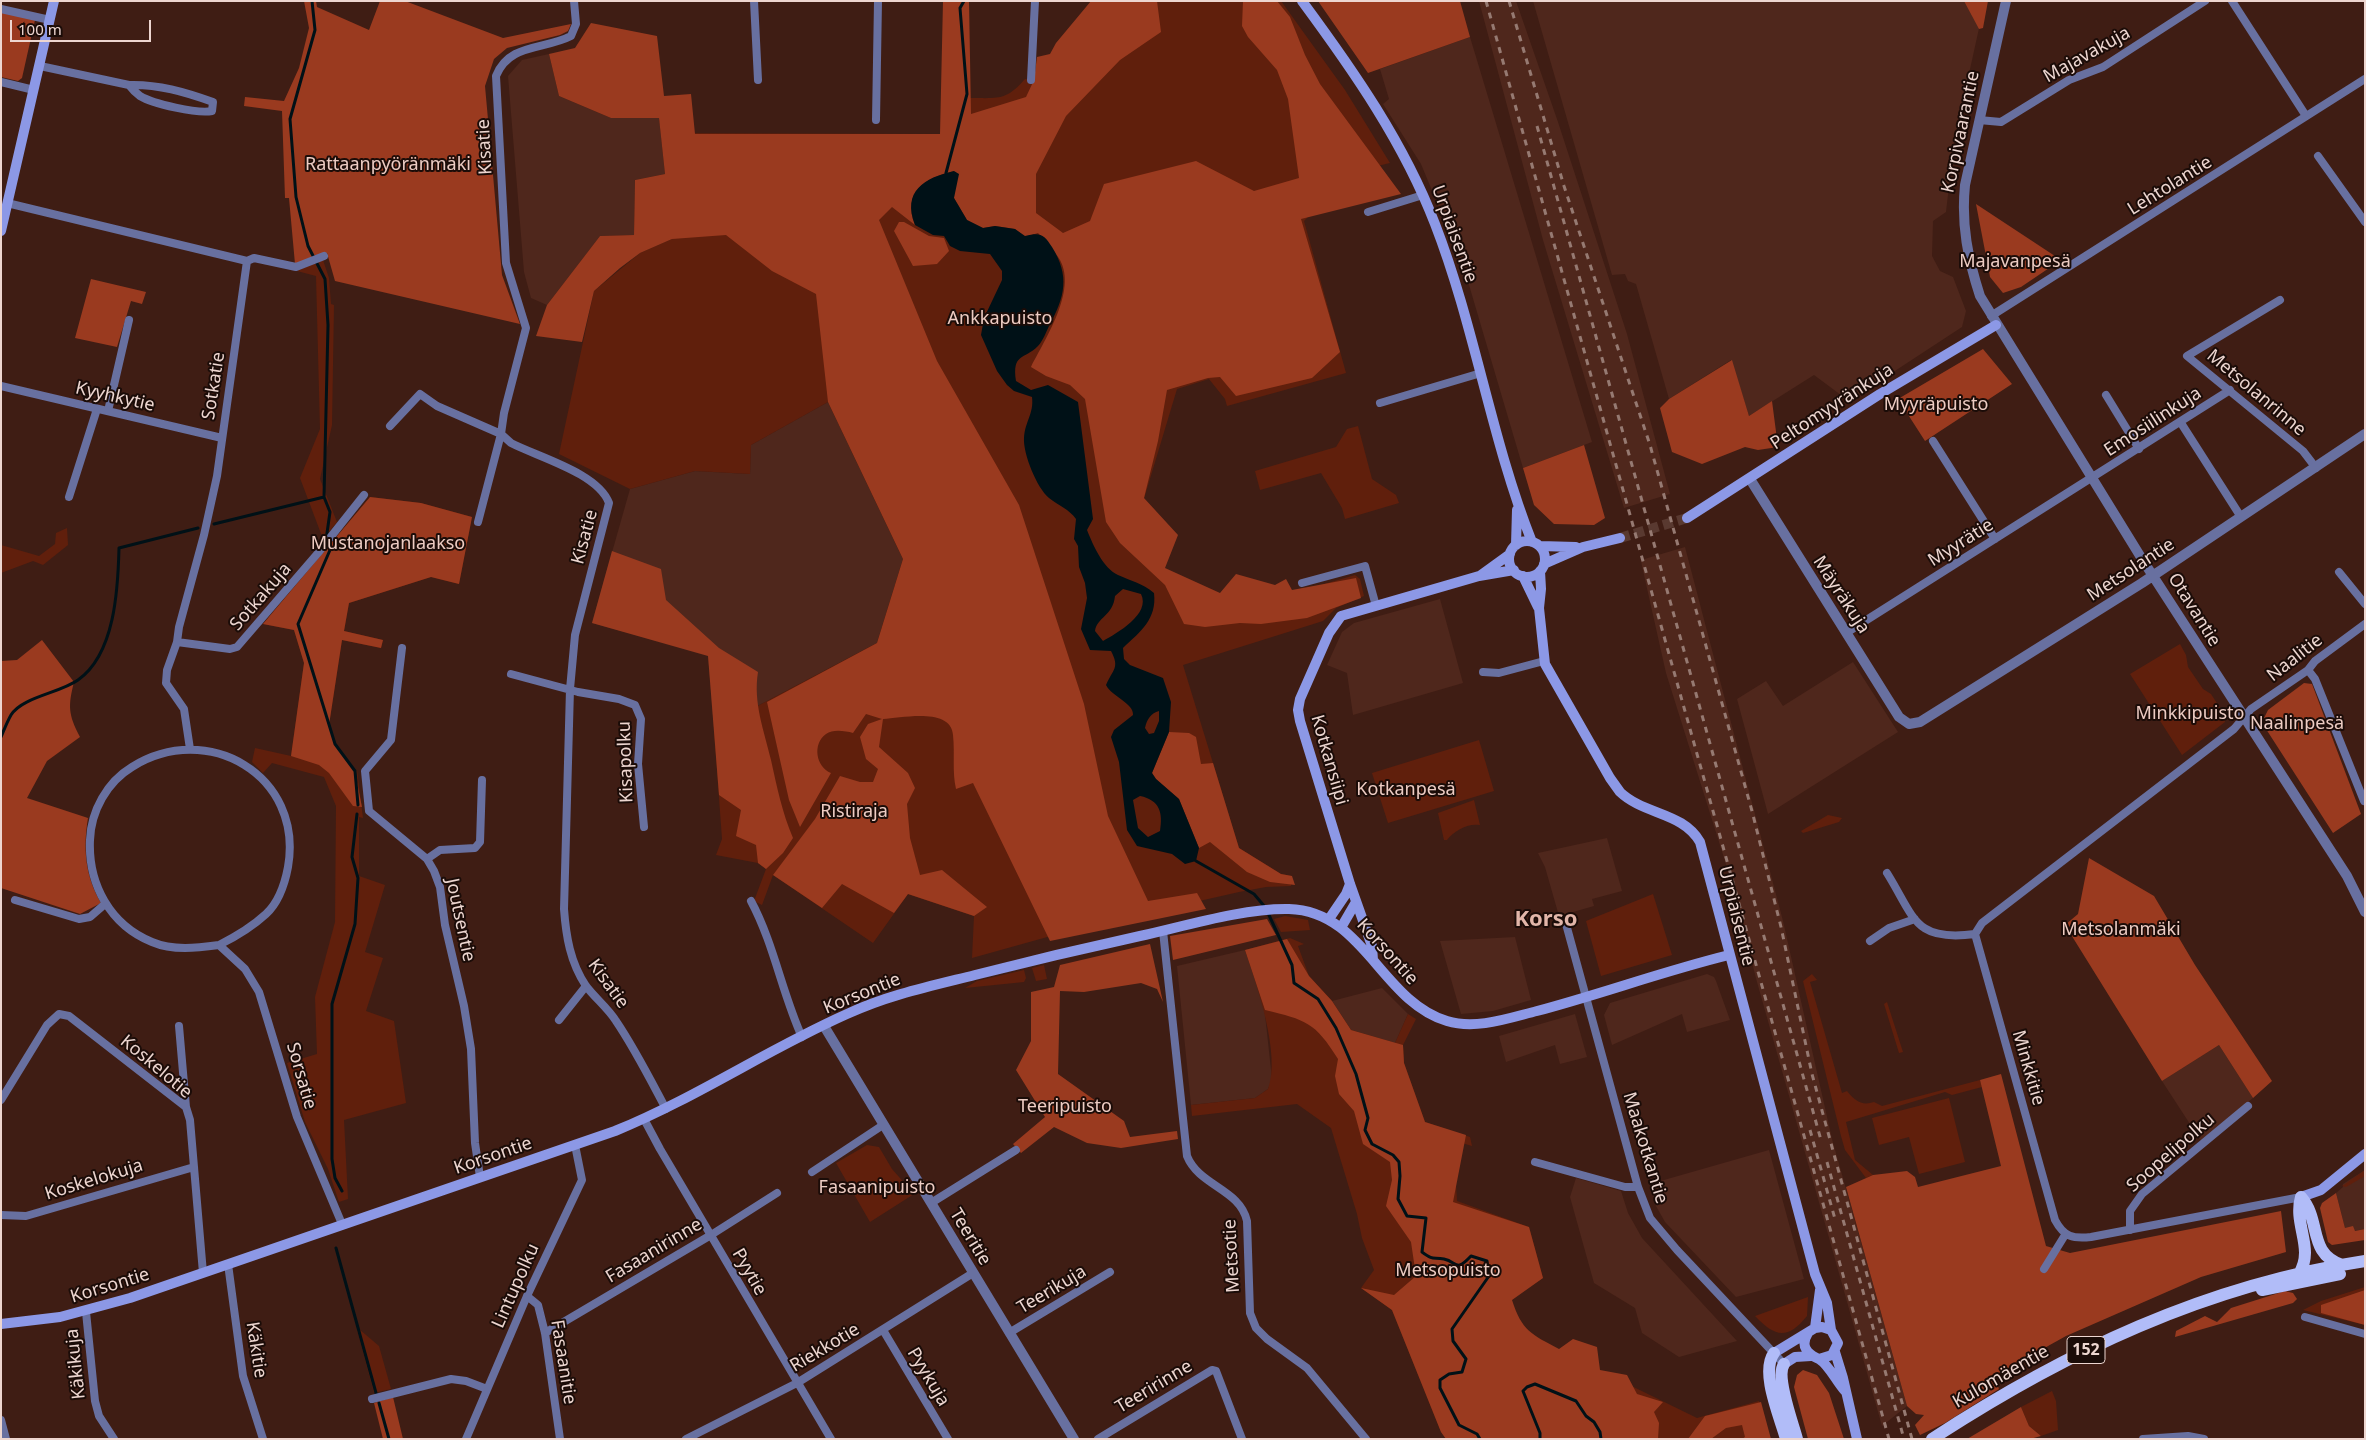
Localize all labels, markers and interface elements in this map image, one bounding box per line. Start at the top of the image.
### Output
scale bar [12,10,154,42]
text: 100 m [18,19,62,39]
street label: Majavakuja [2040,22,2134,88]
street label: Korpivaarantie [1938,69,1984,195]
street label: Kisatie [473,119,497,175]
street label: Lehtolantie [2124,152,2216,220]
park label: Rattaanpyöränmäki [305,154,471,176]
street label: Urpiaisentie [1426,182,1482,286]
park label: Majavanpesä [1959,251,2071,273]
park label: Ankkapuisto [948,308,1052,330]
street label: Metsolanrinne [2202,345,2310,441]
street label: Sotkatie [198,351,230,421]
street label: Peltomyyränkuja [1767,359,1897,455]
street label: Kyyhkytie [73,377,157,417]
street label: Emosiilinkuja [2100,383,2206,461]
park label: Myyräpuisto [1884,394,1988,416]
street label: Kisatie [567,507,603,567]
street label: Myyrätie [1924,514,1998,572]
park label: Mustanojanlaakso [311,533,465,555]
street label: Metsolantie [2083,534,2179,606]
street label: Mäyräkuja [1808,552,1874,638]
street label: Sotkakuja [226,559,296,635]
street label: Otavantie [2163,569,2225,651]
street label: Naalitie [2263,630,2327,686]
park label: Minkkipuisto [2136,703,2244,725]
street label: Kotkansiipi [1306,712,1352,808]
park label: Naalinpesä [2250,713,2344,735]
street label: Kisapolku [614,721,638,803]
park label: Kotkanpesä [1356,779,1456,801]
park label: Ristiraja [820,801,888,823]
street label: Urpiaisentie [1713,864,1759,968]
street label: Joutsentie [441,876,479,964]
district label: Korso [1515,907,1577,933]
street label: Korsontie [1352,915,1422,989]
park label: Metsolanmäki [2061,919,2181,941]
street label: Kisatie [583,955,633,1013]
street label: Korsontie [820,969,904,1019]
street label: Minkkitie [2007,1028,2049,1108]
street label: Koskelotie [116,1031,196,1103]
street label: Sorsatie [281,1040,321,1112]
street label: Maakotkantie [1618,1090,1672,1206]
park label: Teeripuisto [1018,1096,1112,1118]
street label: Soopelipolku [2123,1109,2219,1197]
street label: Korsontie [451,1133,535,1179]
street label: Koskelokuja [42,1155,146,1205]
park label: Fasaanipuisto [819,1177,935,1199]
street label: Teeritie [945,1205,995,1269]
street label: Fasaanirinne [602,1214,706,1288]
street label: Metsotie [1219,1219,1245,1293]
street label: Lintupolku [488,1240,544,1332]
street label: Pyytie [727,1245,771,1299]
park label: Metsopuisto [1395,1260,1501,1282]
street label: Teerikuja [1014,1261,1090,1319]
street label: Korsontie [68,1264,152,1308]
street label: Fasaanitie [546,1318,580,1406]
street label: Riekkotie [786,1319,864,1377]
street label: Käkitie [241,1320,271,1380]
street label: Käkikuja [62,1328,90,1400]
road number: 152 [2067,1336,2105,1364]
street label: Kulomäentie [1949,1341,2053,1413]
street label: Pyykuja [902,1344,954,1410]
street label: Teeririnne [1112,1356,1196,1418]

